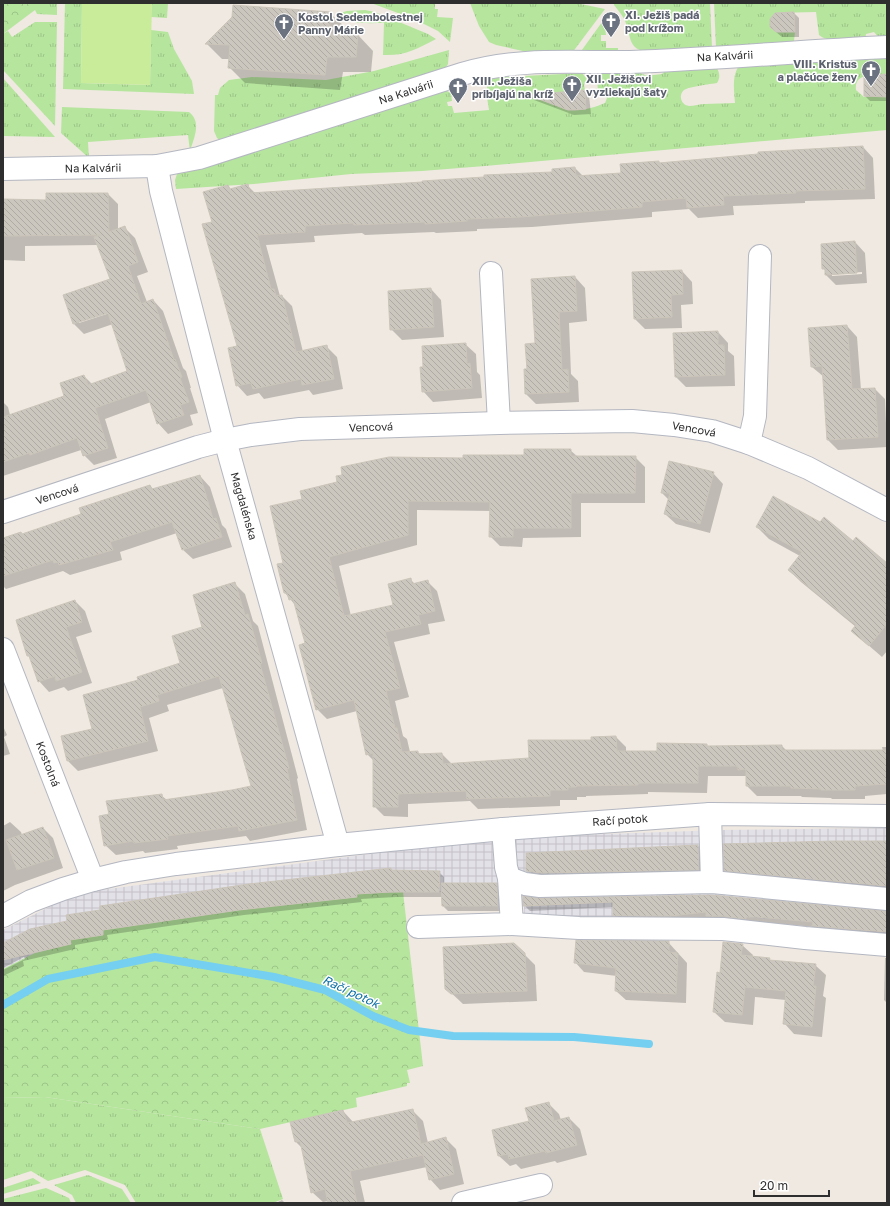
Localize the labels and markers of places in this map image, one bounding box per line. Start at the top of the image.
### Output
place label: XI. Ježiš padá pod krížom [625,8,699,34]
place label: Kostol Sedembolestnej Panny Márie [298,10,423,36]
church icon: XI. Ježiš padá pod krížom [600,10,622,38]
church icon: Kostol Sedembolestnej Panny Márie [273,12,295,40]
place label: VIII. Kristus a plačúce ženy [777,57,857,83]
church icon: VIII. Kristus a plačúce ženy [860,59,882,87]
place label: XII. Ježišovi vyzliekajú šaty [586,72,667,98]
place label: XIII. Ježiša pribíjajú na kríž [472,74,553,100]
church icon: XII. Ježišovi vyzliekajú šaty [561,74,583,102]
church icon: XIII. Ježiša pribíjajú na kríž [447,76,469,104]

